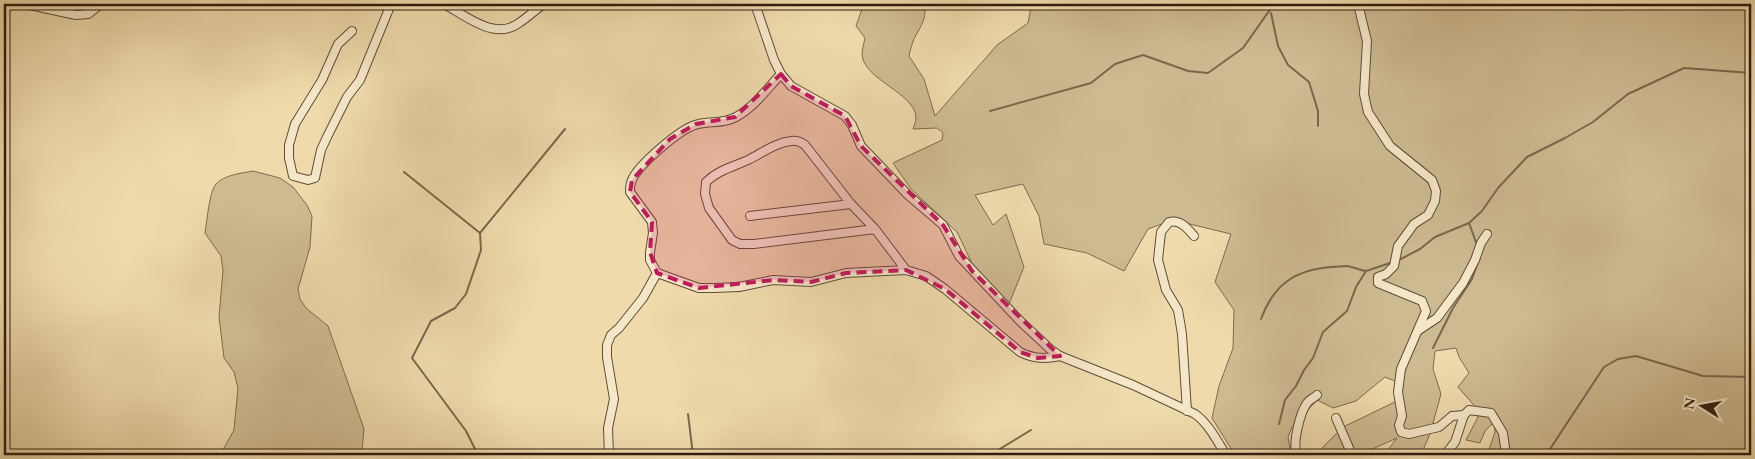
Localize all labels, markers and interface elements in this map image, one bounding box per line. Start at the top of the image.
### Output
north arrow [1678,382,1728,432]
text: N [1679,396,1699,411]

